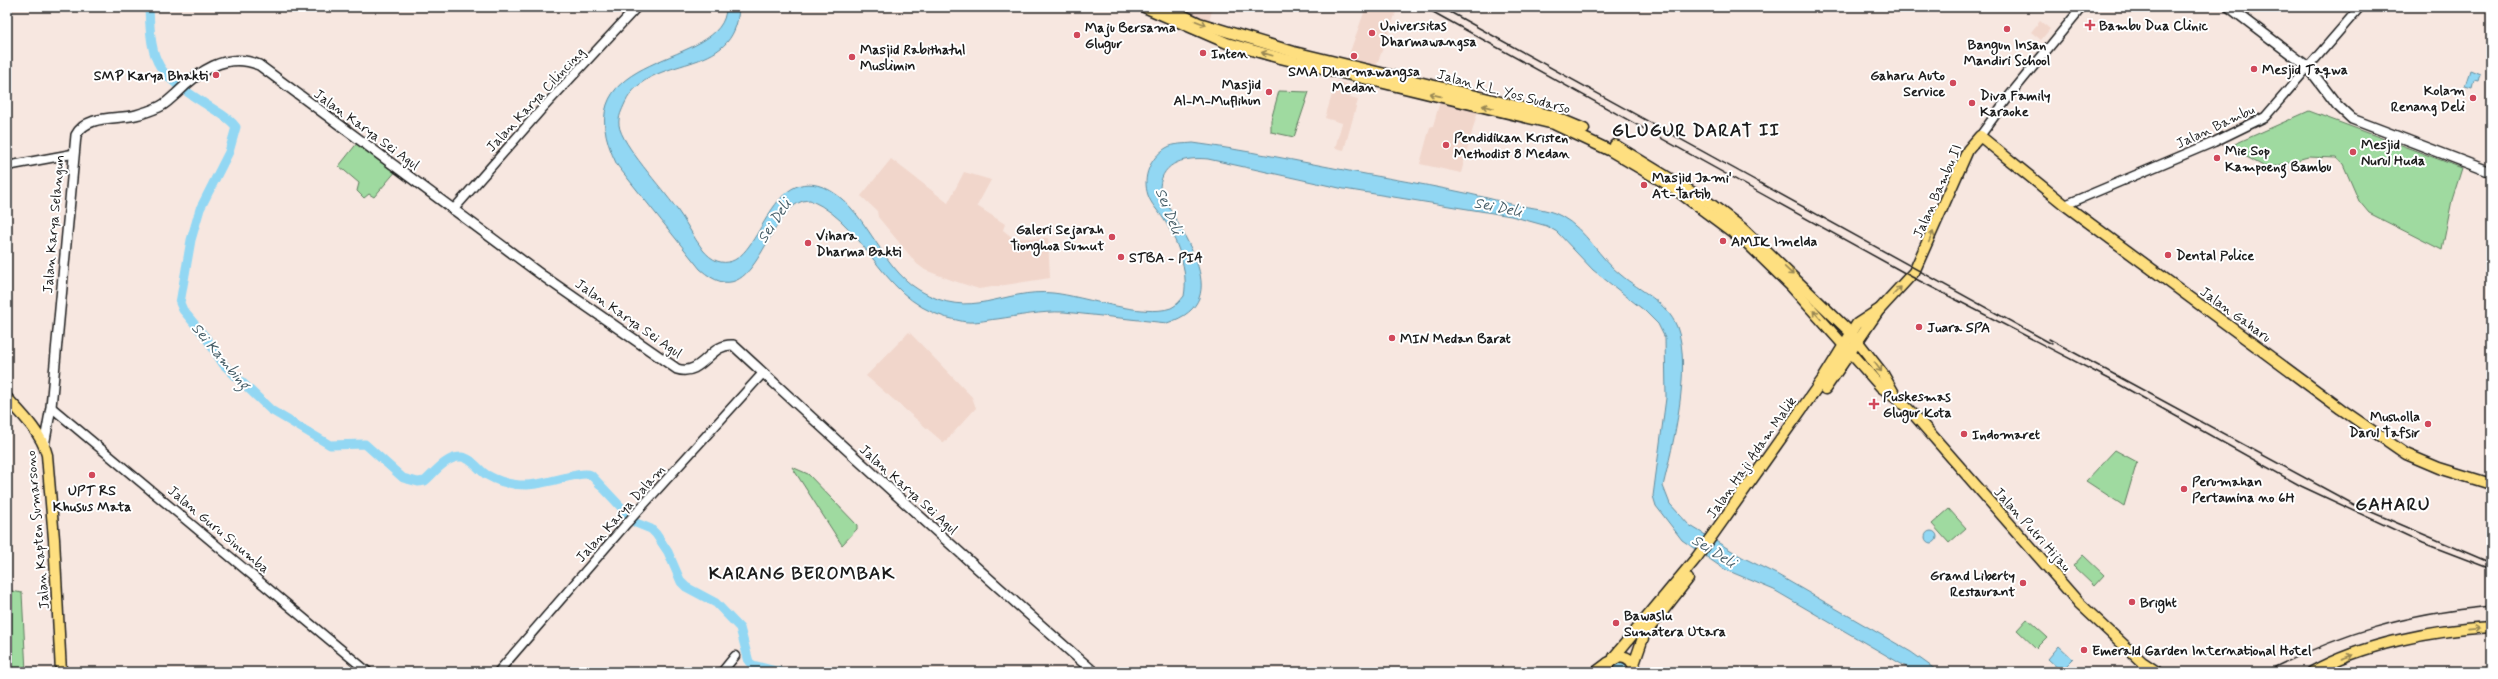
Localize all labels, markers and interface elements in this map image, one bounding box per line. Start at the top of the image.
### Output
place label: Universitas Dharmawangsa [1380,17,1477,52]
place label: Bambu Dua Clinic [2099,17,2209,35]
place label: Maju Bersama Glugur [1085,19,1176,55]
one-way arrow [1194,19,1206,27]
marker: Bambu Dua Clinic [2084,19,2096,31]
marker: Bangun Insan Mandiri School [2002,24,2012,34]
marker: Universitas Dharmawangsa [1367,28,1377,38]
marker: Maju Bersama Glugur [1072,30,1082,40]
place label: Bangun Insan Mandiri School [1964,36,2050,70]
place label: Masjid Rabithatul Muslimin [860,41,966,75]
street label: Jalan Karya Cilincing [482,43,589,156]
place label: Inten [1211,45,1249,63]
marker: Inten [1198,48,1208,58]
one-way arrow [1261,50,1274,57]
marker: SMA Dharmawangsa Medan [1349,51,1359,61]
marker: Masjid Rabithatul Muslimin [847,52,857,62]
place label: Mesjid Taqwa [2262,61,2348,80]
place label: SMA Dharmawangsa Medan [1288,63,1420,97]
marker: Mesjid Taqwa [2249,64,2259,74]
street label: Jalan K.L. Yos Sudarso [1435,65,1572,118]
place label: SMP Karya Bhakti [94,67,208,85]
place label: Gaharu Auto Service [1870,67,1946,101]
marker: SMP Karya Bhakti [211,70,221,80]
place label: Masjid Al-M-Muflihun [1173,76,1261,110]
marker: Gaharu Auto Service [1948,78,1958,88]
place label: Kolam Renang Deli [2391,82,2465,117]
street label: Jalan Karya Sei Agul [310,85,423,174]
marker: Masjid Al-M-Muflihun [1264,87,1274,97]
place label: Diva Family Karaoke [1980,87,2051,121]
one-way arrow [1429,91,1442,98]
marker: Kolam Renang Deli [2468,93,2478,103]
marker: Diva Family Karaoke [1967,98,1977,108]
street label: Jalan Bambu [2173,101,2258,153]
one-way arrow [1482,103,1495,111]
district label: GLUGUR DARAT II [1612,119,1780,143]
place label: Pendidikan Kristen Methodist 8 Medan [1454,129,1571,163]
place label: Mesjid Nurul Huda [2361,136,2425,170]
marker: Pendidikan Kristen Methodist 8 Medan [1441,140,1451,150]
street label: Jalan Bambu II [1909,142,1967,241]
place label: Mie Sop Kampoeng Bambu [2225,142,2331,179]
marker: Mesjid Nurul Huda [2348,147,2358,157]
marker: Mie Sop Kampoeng Bambu [2212,153,2222,163]
street label: Jalan Karya Selangun [39,154,69,294]
place label: Masjid Jami' At-Tartib [1652,169,1732,203]
marker: Masjid Jami' At-Tartib [1639,180,1649,190]
water label: Sei Deli [1150,185,1187,240]
water label: Sei Deli [753,194,798,247]
water label: Sei Deli [1472,194,1526,223]
place label: Galeri Sejarah Tionghoa Sumut [1010,221,1104,257]
place label: Vihara Dharma Bakti [816,227,901,261]
marker: Galeri Sejarah Tionghoa Sumut [1107,232,1117,242]
one-way arrow [1928,232,1935,244]
place label: AMIK Imelda [1731,233,1818,251]
marker: AMIK Imelda [1718,236,1728,246]
marker: Vihara Dharma Bakti [803,238,813,248]
place label: Dental Police [2176,247,2254,265]
place label: STBA - PIA [1129,249,1203,267]
marker: Dental Police [2163,250,2173,260]
marker: STBA - PIA [1116,252,1126,262]
one-way arrow [1783,267,1794,276]
street label: Jalan Karya Sei Agul [571,275,685,362]
street label: Jalan Gaharu [2196,283,2275,347]
one-way arrow [1892,286,1902,296]
one-way arrow [1813,309,1822,320]
water label: Sei Kambing [185,319,255,397]
place label: Juara SPA [1927,319,1990,337]
marker: Juara SPA [1914,322,1924,332]
place label: MIN Medan Barat [1400,330,1512,348]
marker: MIN Medan Barat [1387,333,1397,343]
one-way arrow [1874,362,1882,373]
place label: Puskesmas Glugur Kota [1883,388,1952,424]
street label: Jalan Haji Adam Malik [1703,393,1801,522]
marker: Puskesmas Glugur Kota [1868,398,1880,410]
place label: Musholla Darul Tafsir [2349,408,2420,442]
marker: Musholla Darul Tafsir [2423,419,2433,429]
place label: Indomaret [1972,426,2041,444]
marker: Indomaret [1959,429,1969,439]
street label: Jalan Karya Sei Agul [855,441,961,539]
street label: Jalan Kapten Sumarsono [22,449,54,610]
street label: Jalan Karya Dalam [572,461,669,566]
marker: UPT RS Khusus Mata [87,470,97,480]
place label: Perumahan Pertamina no 6H [2192,473,2295,507]
place label: UPT RS Khusus Mata [53,482,131,516]
street label: Jalan Guru Sinumba [164,482,273,578]
street label: Jalan Putri Hijau [1990,484,2075,576]
marker: Perumahan Pertamina no 6H [2179,484,2189,494]
district label: GAHARU [2355,493,2431,517]
water label: Sei Deli [1688,531,1741,574]
district label: KARANG BEROMBAK [709,562,895,586]
place label: Grand Liberty Restaurant [1930,567,2016,601]
marker: Grand Liberty Restaurant [2018,578,2028,588]
place label: Bright [2140,594,2178,614]
marker: Bright [2127,597,2137,607]
place label: Bawaslu Sumatera Utara [1624,607,1726,641]
marker: Bawaslu Sumatera Utara [1611,618,1621,628]
one-way arrow [2467,625,2480,632]
place label: Emerald Garden International Hotel [2092,642,2312,660]
marker: Emerald Garden International Hotel [2079,645,2089,655]
one-way arrow [2341,653,2354,660]

